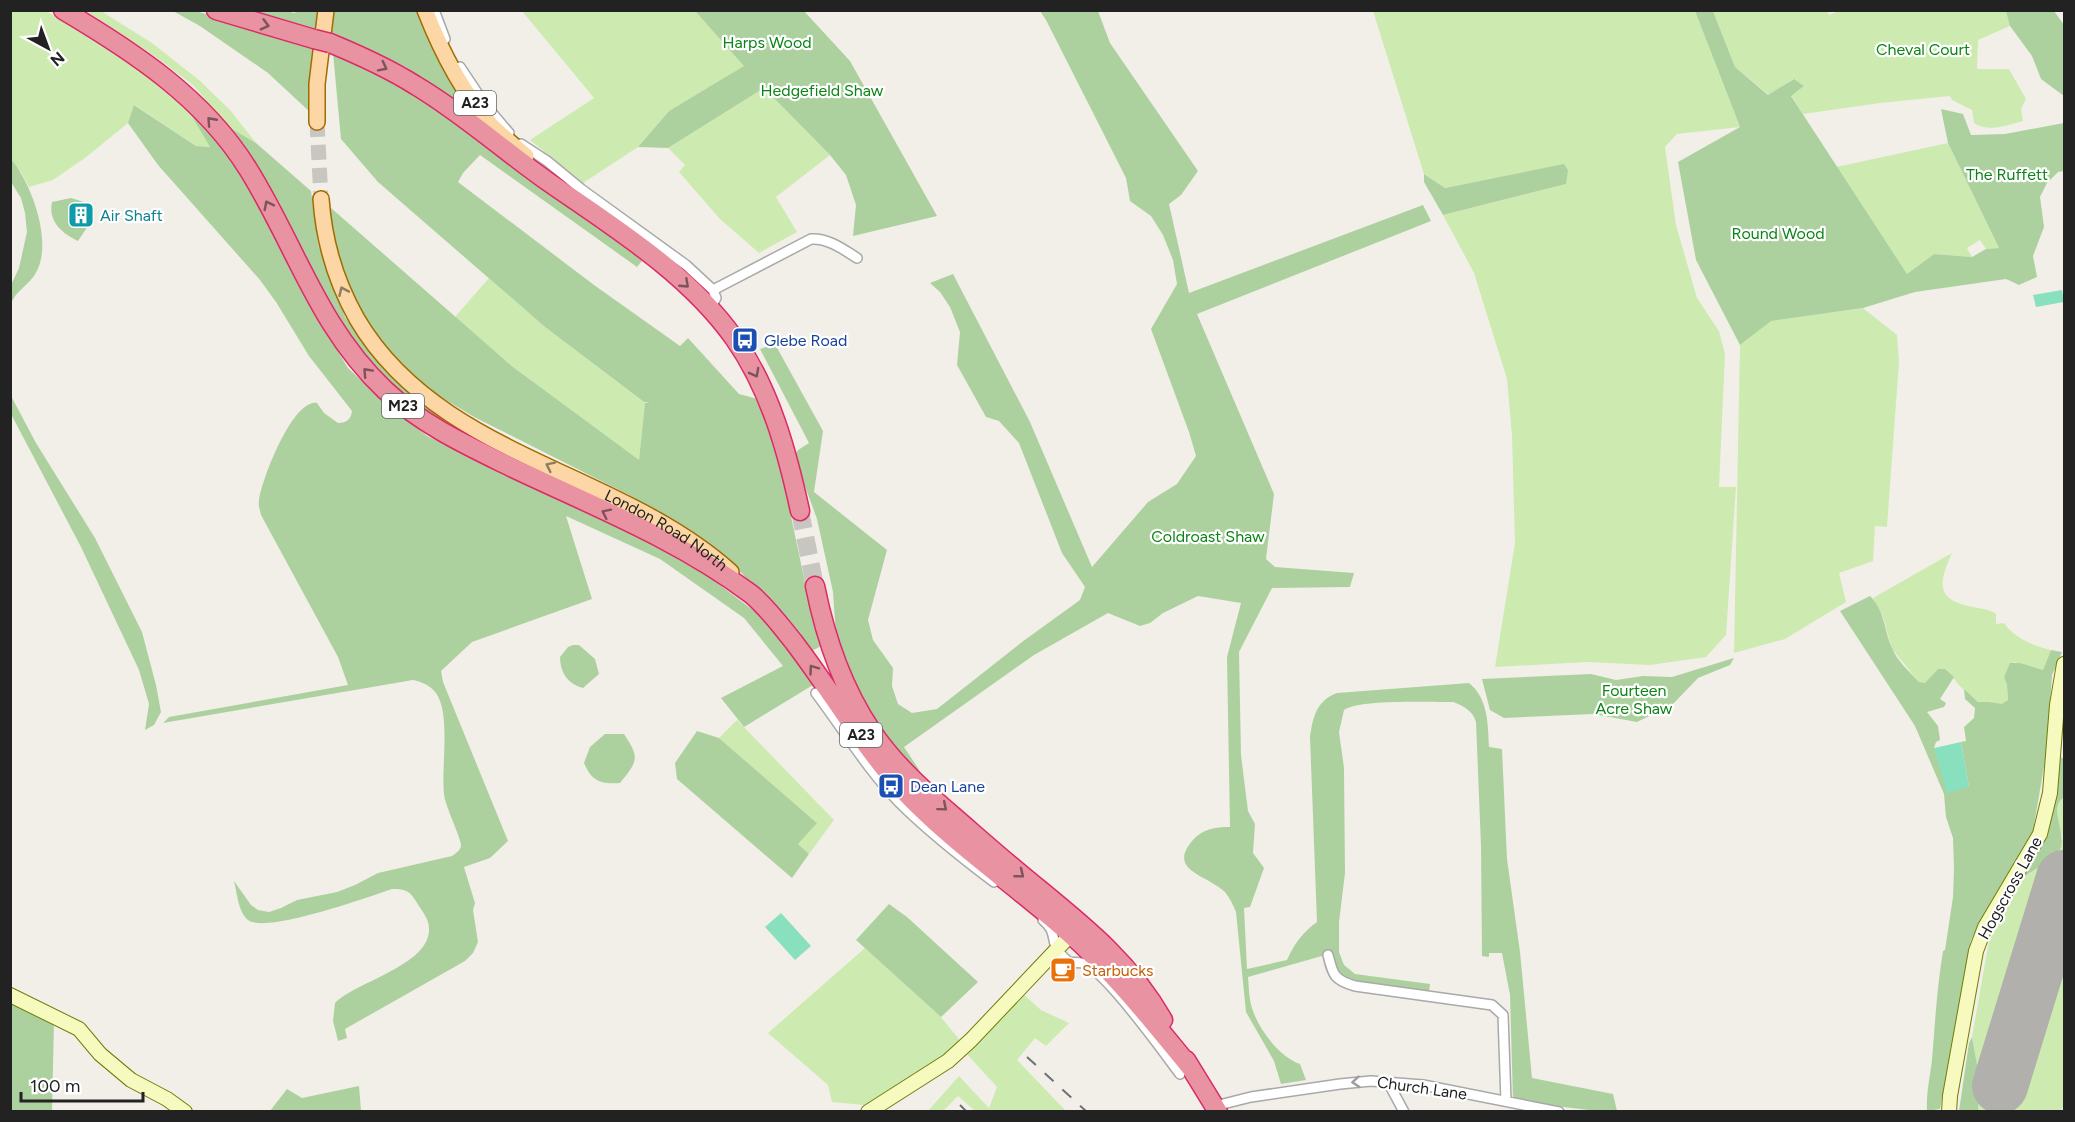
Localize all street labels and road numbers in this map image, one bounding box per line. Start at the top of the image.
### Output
road number: A23 [454,91,496,115]
road number: M23 [382,394,424,418]
street label: London Road North [602,485,732,575]
road number: A23 [840,723,882,747]
street label: Hogscross Lane [1974,833,2046,943]
street label: Church Lane [1376,1072,1468,1104]

